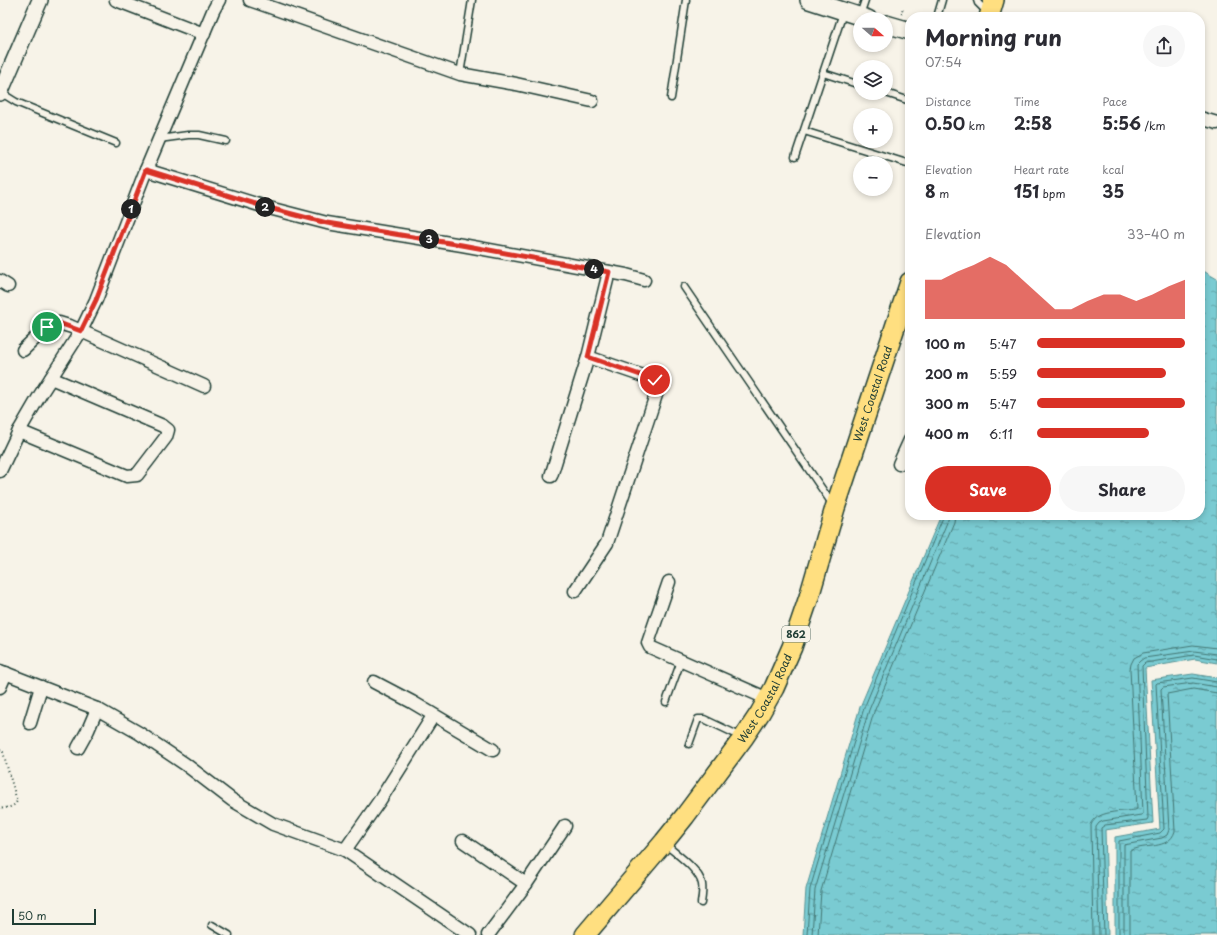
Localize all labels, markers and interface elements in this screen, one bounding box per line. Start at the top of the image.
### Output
north arrow [853,12,893,52]
map controls [853,12,893,196]
text: Morning run [925,20,1062,53]
button: share [1143,25,1185,67]
text: 07:54 [925,52,962,71]
button: layers [853,60,893,100]
text: Distance [925,93,971,110]
text: Time [1014,93,1040,110]
text: Pace [1102,93,1127,110]
button: + [853,108,893,148]
text: 0.50 [925,110,965,136]
text: 2:58 [1014,110,1052,136]
text: 5:56 [1102,110,1141,136]
text: km [965,117,985,134]
text: /km [1141,117,1166,134]
button: − [853,156,893,196]
text: Elevation [925,161,972,178]
text: Heart rate [1014,161,1069,178]
text: kcal [1102,161,1124,178]
text: 8 [925,178,936,204]
text: 151 [1014,178,1039,204]
text: 35 [1102,178,1124,204]
text: m [936,185,949,202]
text: bpm [1039,185,1065,202]
pin: 2 [255,197,275,217]
text: 2 [261,198,269,215]
pin: 1 [121,199,141,219]
text: 1 [128,200,134,217]
text: Elevation [925,224,981,243]
text: 33–40 m [1127,224,1185,243]
pin: 3 [419,229,439,249]
text: 3 [425,230,433,247]
pin: 4 [584,259,604,279]
text: 4 [590,260,598,277]
pin [30,310,64,344]
icon: arrive [36,316,58,338]
text: 100 m [925,334,966,353]
text: 5:47 [989,334,1016,353]
street label: West Coastal Road [849,344,896,444]
pin [638,363,672,397]
text: 200 m [925,364,969,383]
text: 5:59 [989,364,1017,383]
icon: check [644,369,666,391]
text: 300 m [925,394,969,413]
text: 5:47 [989,394,1016,413]
text: 400 m [925,424,969,443]
text: 6:11 [989,424,1013,443]
button: Save [925,466,1051,512]
button: Share [1059,466,1185,512]
road number: 862 [782,626,810,642]
street label: West Coastal Road [733,651,796,747]
scale bar [12,907,96,926]
text: 50 m [18,907,47,924]

